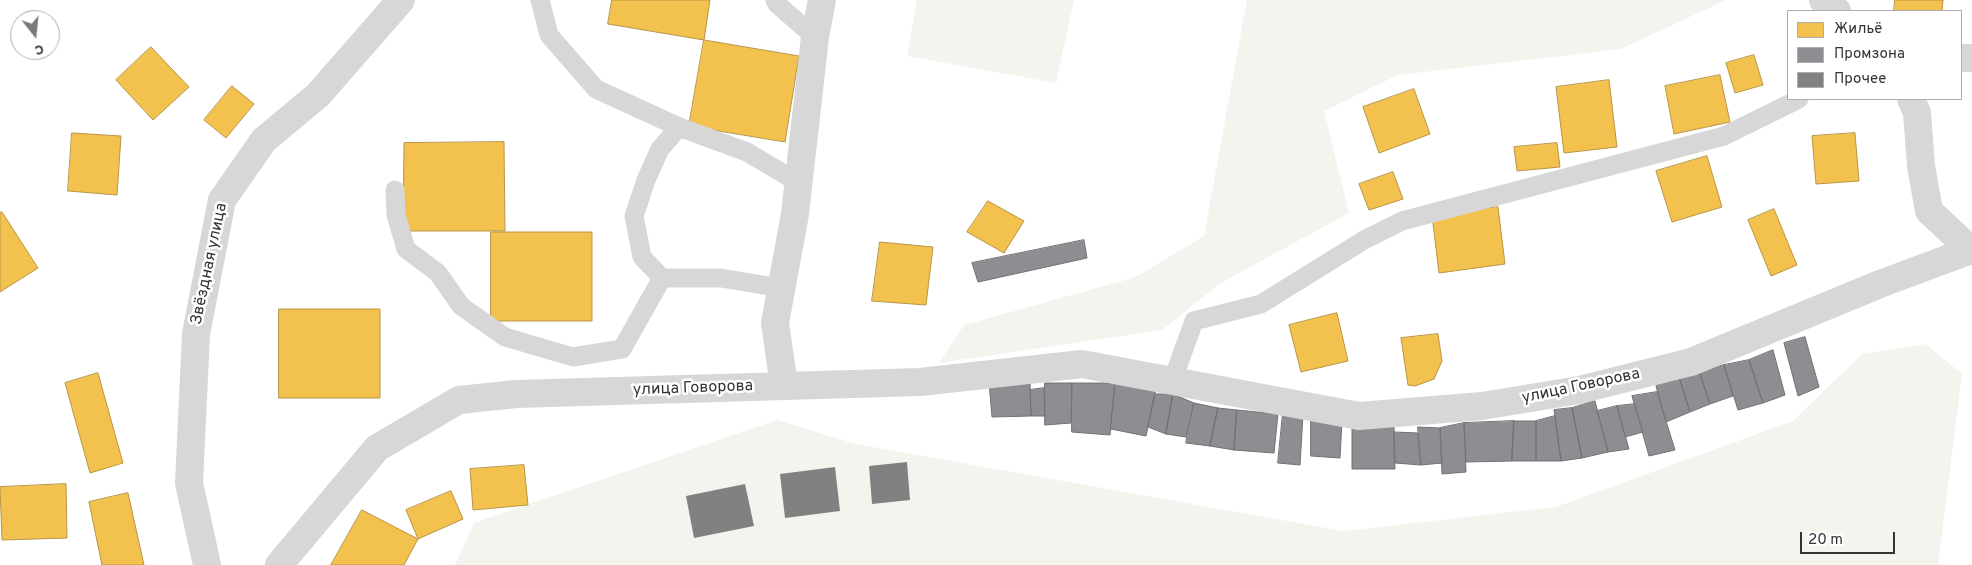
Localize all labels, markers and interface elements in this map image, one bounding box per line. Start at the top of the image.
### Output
north arrow [10,10,60,60]
legend [1787,10,1962,100]
text: Жильё [1834,20,1882,39]
text: С [32,40,46,58]
text: Промзона [1834,45,1905,64]
text: Прочее [1834,70,1886,89]
street label: Звёздная улица [188,201,232,327]
street label: улица Говорова [1520,365,1642,409]
street label: улица Говорова [633,377,753,401]
scale bar [1802,522,1897,554]
text: 20 m [1808,531,1843,550]

